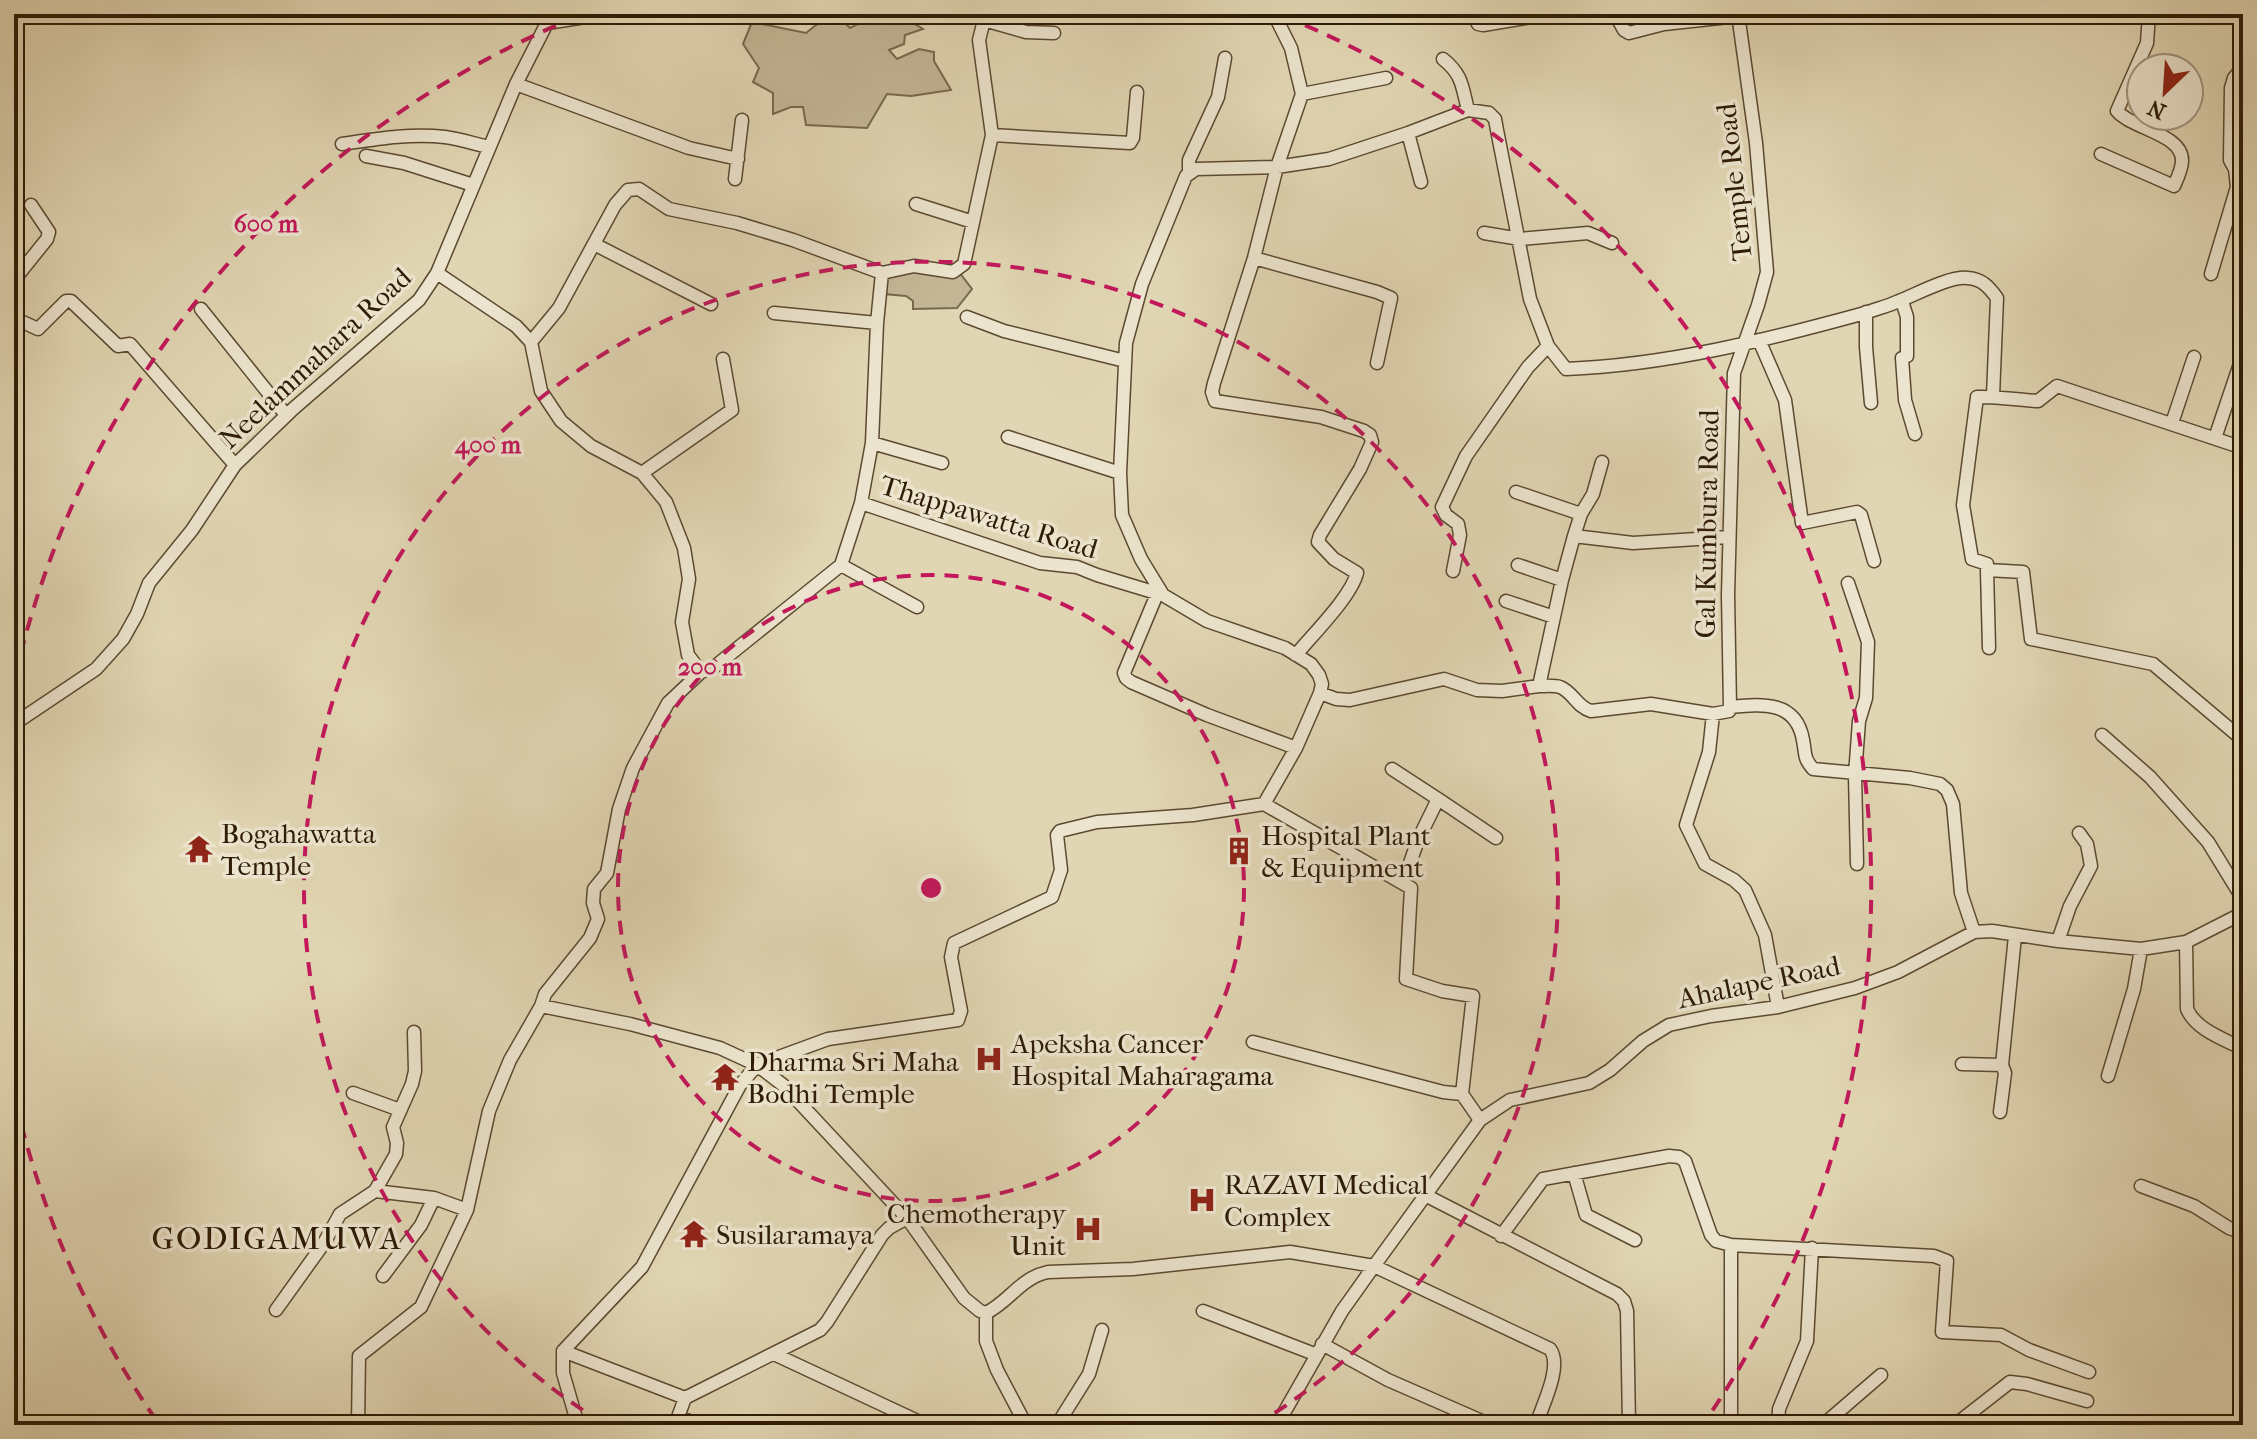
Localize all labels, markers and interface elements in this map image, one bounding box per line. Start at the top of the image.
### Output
north arrow [2125,52,2205,132]
text: N [2144,94,2170,125]
street label: Temple Road [1709,101,1759,262]
text: 600 m [234,210,299,238]
street label: Neelammahara Road [212,260,418,455]
street label: Gal Kumbura Road [1689,409,1726,639]
text: 400 m [454,431,522,460]
street label: Thappawatta Road [876,468,1102,566]
text: 200 m [678,653,743,681]
place label: Bogahawatta Temple [221,817,377,882]
place label: Hospital Plant & Equipment [1261,819,1431,884]
temple icon: Bogahawatta Temple [184,834,214,864]
building icon: Hospital Plant & Equipment [1224,836,1254,866]
centre of rings [917,874,945,902]
street label: Ahalape Road [1674,949,1844,1015]
place label: Apeksha Cancer Hospital Maharagama [1010,1027,1274,1092]
hospital icon: Apeksha Cancer Hospital Maharagama [974,1044,1004,1074]
place label: Dharma Sri Maha Bodhi Temple [747,1045,960,1110]
temple icon: Dharma Sri Maha Bodhi Temple [710,1062,740,1092]
place label: RAZAVI Medical Complex [1224,1168,1429,1233]
hospital icon: RAZAVI Medical Complex [1187,1185,1217,1215]
place label: Chemotherapy Unit [887,1197,1067,1262]
hospital icon: Chemotherapy Unit [1073,1214,1103,1244]
place label: Susilaramaya [716,1218,875,1251]
temple icon: Susilaramaya [679,1219,709,1249]
district label: GODIGAMUWA [151,1220,403,1257]

